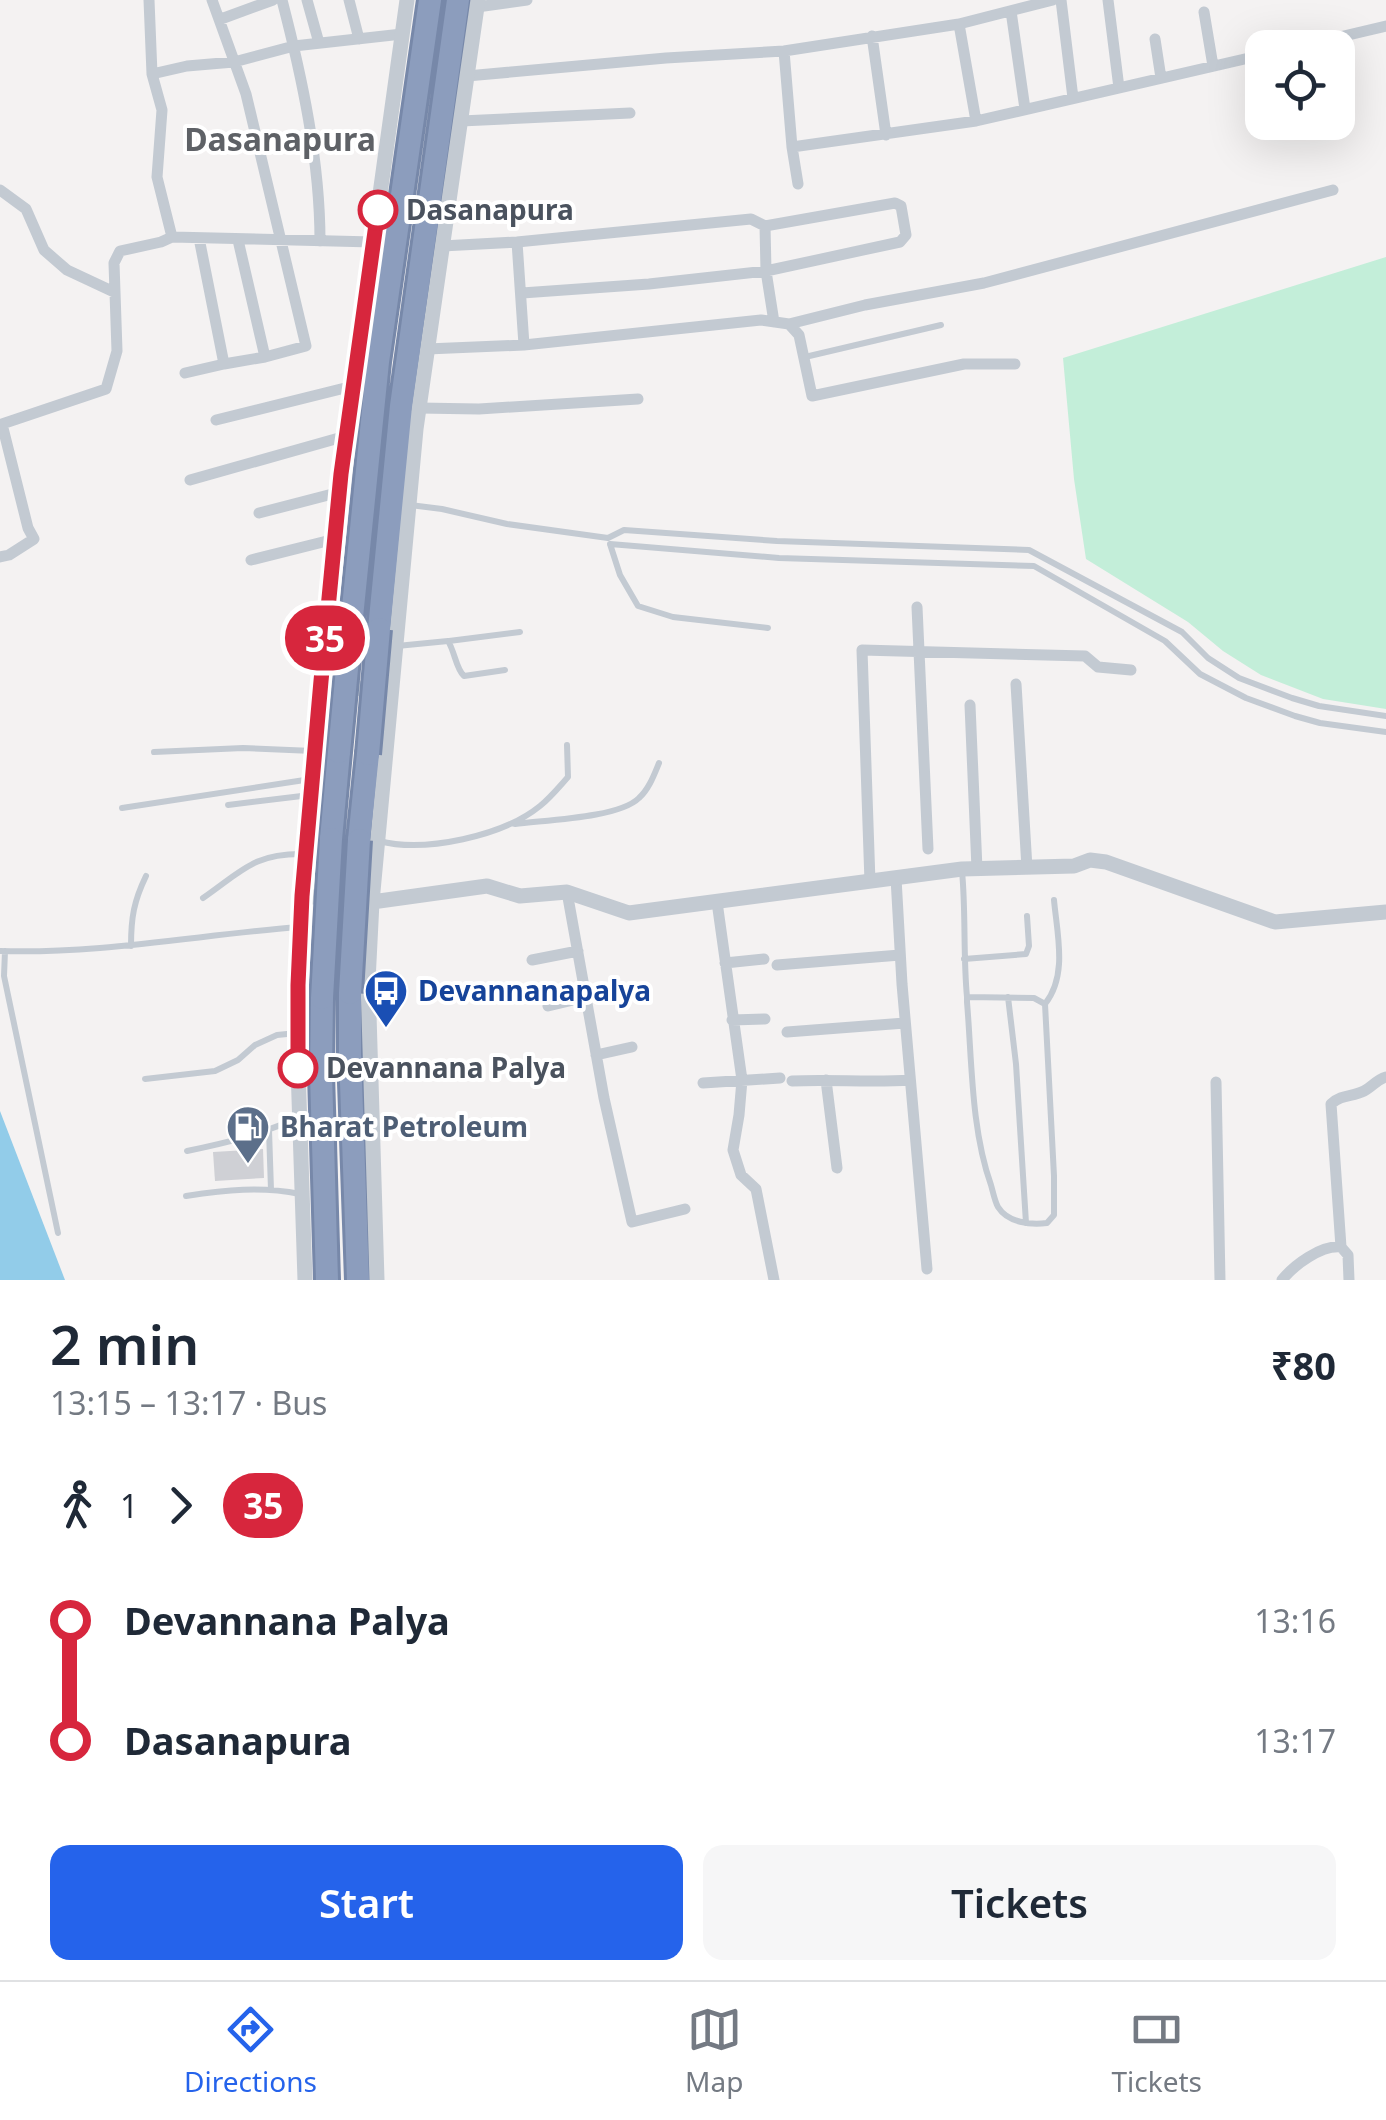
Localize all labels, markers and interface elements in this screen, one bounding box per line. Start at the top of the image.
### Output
map controls [1245,30,1355,140]
button: locate [1245,30,1355,140]
district label: Dasanapura [184,117,376,160]
place label: Dasanapura [406,190,574,228]
marker: Dasanapura [359,191,397,229]
line badge: 35 [280,606,370,670]
text: 35 [305,615,345,662]
bus stop icon: Devannanapalya [363,968,409,1029]
place label: Devannanapalya [418,971,651,1009]
place label: Devannana Palya [326,1048,566,1086]
marker: Devannana Palya [279,1049,317,1087]
fuel station icon: Bharat Petroleum [225,1104,271,1165]
place label: Bharat Petroleum [280,1107,528,1145]
text: 2 min [50,1306,199,1381]
text: ₹80 [1271,1339,1336,1391]
text: 13:15 – 13:17 · Bus [50,1381,327,1424]
icon: walk [50,1478,105,1533]
icon: forward [153,1478,208,1533]
text: 35 [243,1482,283,1529]
text: 1 [120,1484,138,1527]
text: Devannana Palya [124,1594,450,1646]
text: 13:16 [1254,1599,1336,1642]
text: Dasanapura [124,1714,352,1766]
text: 13:17 [1254,1719,1336,1762]
button: Start [50,1845,683,1960]
button: Tickets [703,1845,1336,1960]
tab: Directions [184,2002,317,2100]
tab: Map [685,2002,743,2100]
tab: Tickets [1111,2002,1202,2100]

